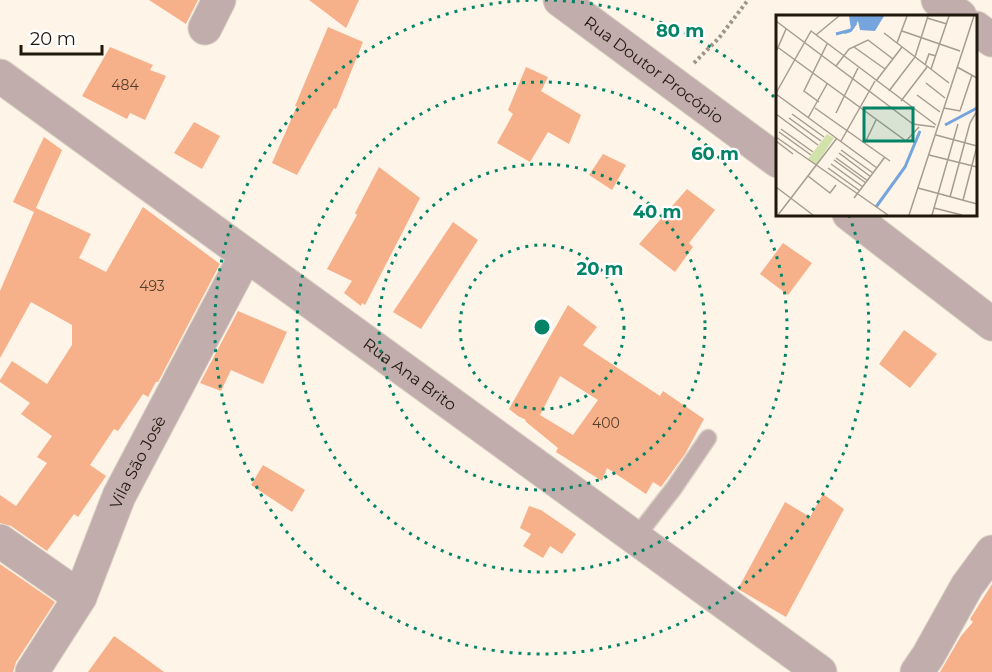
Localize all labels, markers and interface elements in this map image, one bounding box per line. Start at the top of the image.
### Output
street label: Rua Doutor Procópio [581,12,728,127]
inset map [776,15,977,216]
scale bar [21,18,102,56]
text: 80 m [656,20,704,42]
text: 20 m [30,28,76,50]
house number: 484 [111,76,140,94]
text: 60 m [691,143,739,165]
text: 40 m [633,201,681,223]
text: 20 m [577,258,623,280]
house number: 493 [139,277,165,295]
centre of rings [532,317,552,337]
street label: Rua Ana Brito [360,334,461,414]
street label: Vila São Josè [106,412,169,511]
house number: 400 [592,414,620,432]

